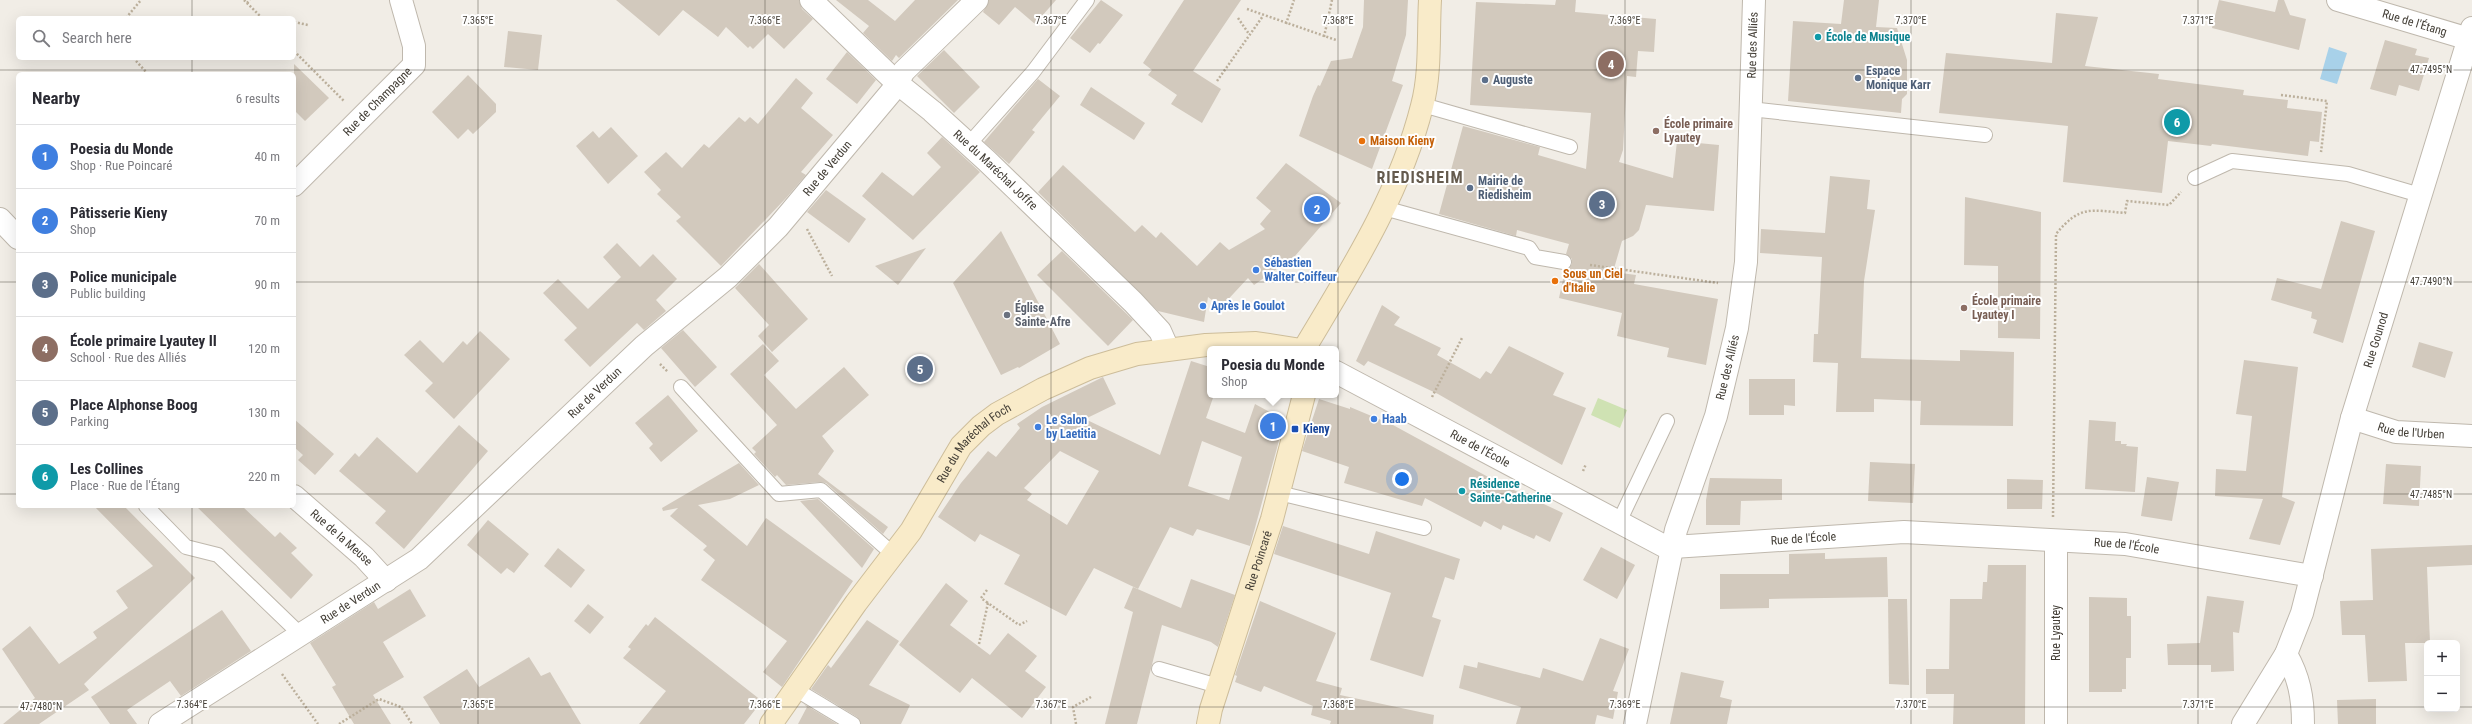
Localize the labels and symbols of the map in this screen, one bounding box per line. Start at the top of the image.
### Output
street label: Rue de l'Étang [2381,7,2449,39]
street label: Rue des Alliés [1745,12,1761,79]
text: 7.365°E [462,15,494,26]
text: 7.366°E [749,15,781,26]
text: 7.367°E [1035,15,1067,26]
text: 7.368°E [1322,15,1354,26]
text: 7.369°E [1609,15,1641,26]
text: 7.370°E [1895,15,1927,26]
text: 7.371°E [2182,15,2214,26]
place label: École de Musique [1826,29,1911,44]
marker: École de Musique [1813,32,1823,42]
pin: 4 [1598,49,1624,79]
street label: Rue de Champagne [340,64,415,139]
place label: Espace Monique Karr [1866,64,1931,92]
text: 47.7495°N [2410,64,2452,75]
place label: Auguste [1493,73,1533,87]
marker: Espace Monique Karr [1853,73,1863,83]
marker: Auguste [1480,75,1490,85]
pin: 6 [2164,107,2190,137]
place label: École primaire Lyautey [1664,116,1733,145]
marker: École primaire Lyautey [1651,126,1661,136]
street label: Rue du Maréchal Joffre [951,127,1041,213]
place label: Maison Kieny [1370,134,1435,148]
marker: Maison Kieny [1357,136,1367,146]
street label: Rue de Verdun [800,138,855,199]
district label: RIEDISHEIM [1376,168,1464,187]
place label: Mairie de Riedisheim [1478,174,1531,202]
marker: Mairie de Riedisheim [1465,183,1475,193]
pin: 3 [1589,189,1615,219]
pin: 2 [1304,194,1330,224]
place label: Sébastien Walter Coiffeur [1264,256,1337,284]
marker: Sébastien Walter Coiffeur [1251,265,1261,275]
place label: Sous un Ciel d'Italie [1563,267,1623,295]
marker: Sous un Ciel d'Italie [1550,276,1560,286]
text: 47.7490°N [2410,276,2452,287]
place label: École primaire Lyautey I [1972,293,2041,322]
place label: Après le Goulot [1211,299,1285,313]
place label: Église Sainte-Afre [1015,300,1071,329]
marker: Après le Goulot [1198,301,1208,311]
marker: École primaire Lyautey I [1959,303,1969,313]
marker: Église Sainte-Afre [1002,310,1012,320]
street label: Rue Gounod [2361,311,2391,370]
street label: Rue des Alliés [1713,333,1742,402]
pin: 5 [907,354,933,384]
street label: Rue de Verdun [565,364,624,421]
street label: Rue du Maréchal Foch [934,401,1014,485]
pin: 1 [1260,411,1286,441]
place label: Haab [1382,412,1407,426]
place label: Le Salon by Laetitia [1046,413,1097,441]
marker: Haab [1369,414,1379,424]
street label: Rue de l'Urben [2376,420,2445,442]
marker: Le Salon by Laetitia [1033,422,1043,432]
place label: Kieny [1303,422,1330,436]
marker: Kieny [1290,424,1300,434]
street label: Rue de l'École [1448,427,1513,470]
your location [1392,469,1412,489]
place label: Résidence Sainte-Catherine [1470,477,1552,505]
marker: Résidence Sainte-Catherine [1457,486,1467,496]
text: 47.7485°N [2410,489,2452,500]
street label: Rue de la Meuse [308,507,376,569]
street label: Rue Poincaré [1242,529,1275,593]
street label: Rue de l'École [1770,529,1837,548]
street label: Rue de l'École [2094,535,2161,557]
street label: Rue de Verdun [318,578,383,627]
street label: Rue Lyautey [2049,605,2063,661]
text: 7.364°E [176,699,208,710]
text: 7.365°E [462,699,494,710]
text: 7.366°E [749,699,781,710]
text: 7.367°E [1035,699,1067,710]
text: 7.368°E [1322,699,1354,710]
text: 7.369°E [1609,699,1641,710]
text: 7.370°E [1895,699,1927,710]
text: 7.371°E [2182,699,2214,710]
text: 47.7480°N [20,701,62,712]

